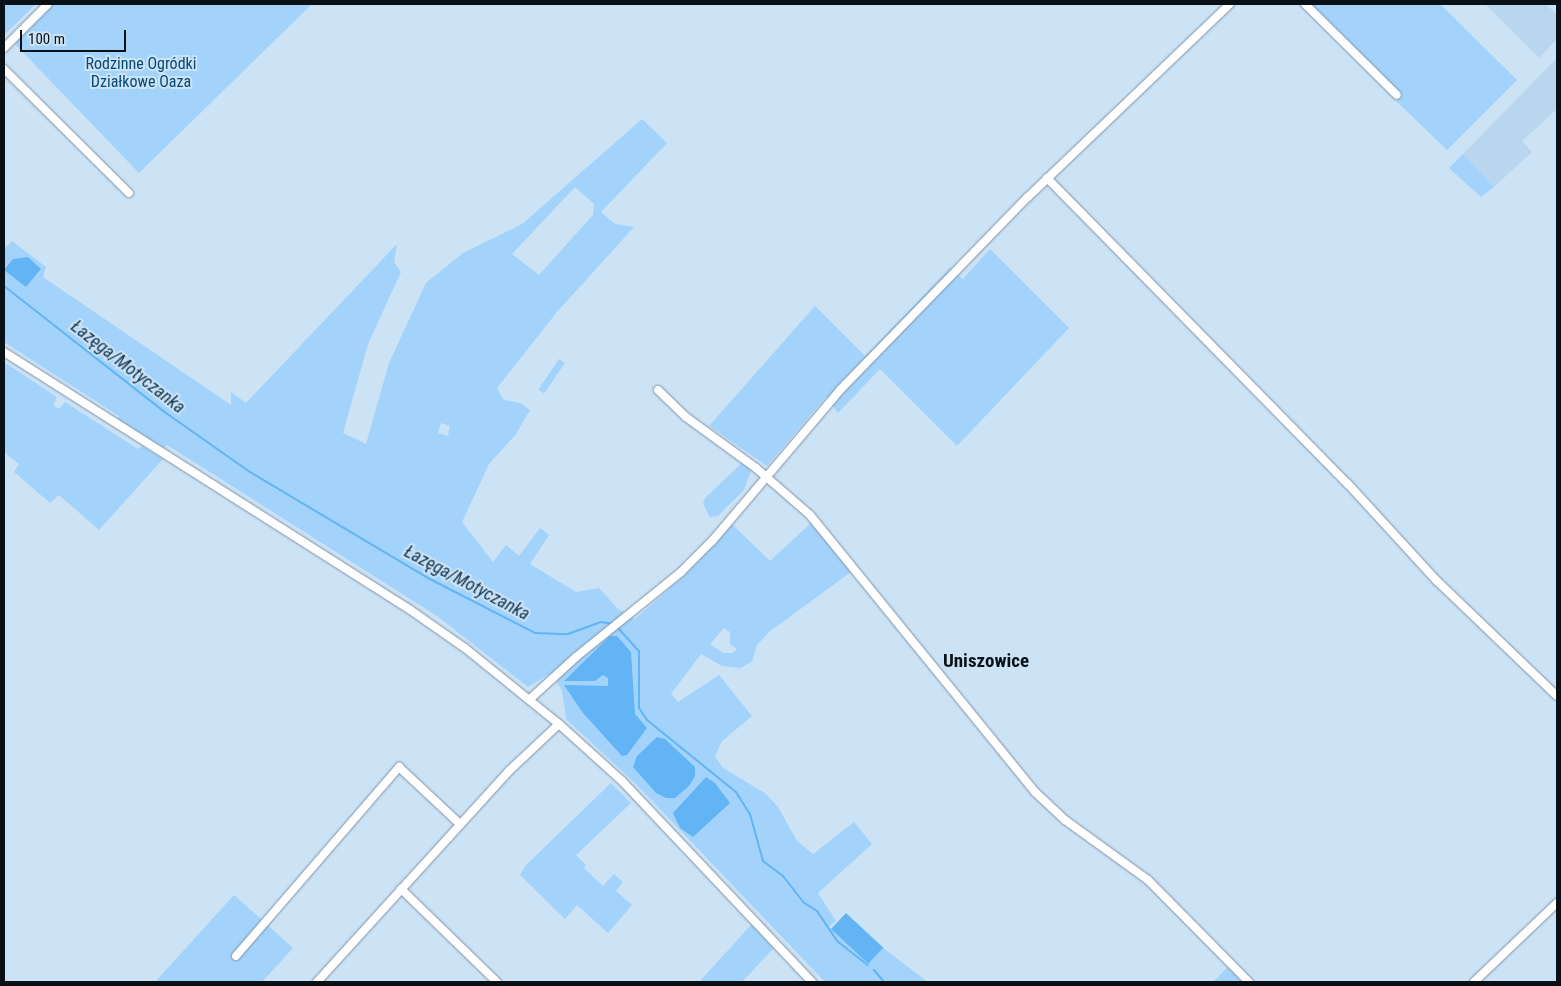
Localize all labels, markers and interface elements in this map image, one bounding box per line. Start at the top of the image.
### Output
scale bar [22,20,129,52]
text: 100 m [28,30,65,48]
park label: Rodzinne Ogródki Działkowe Oaza [86,54,196,92]
water label: Łazęga/Motyczanka [67,316,189,418]
water label: Łazęga/Motyczanka [401,541,533,625]
district label: Uniszowice [943,650,1029,672]

